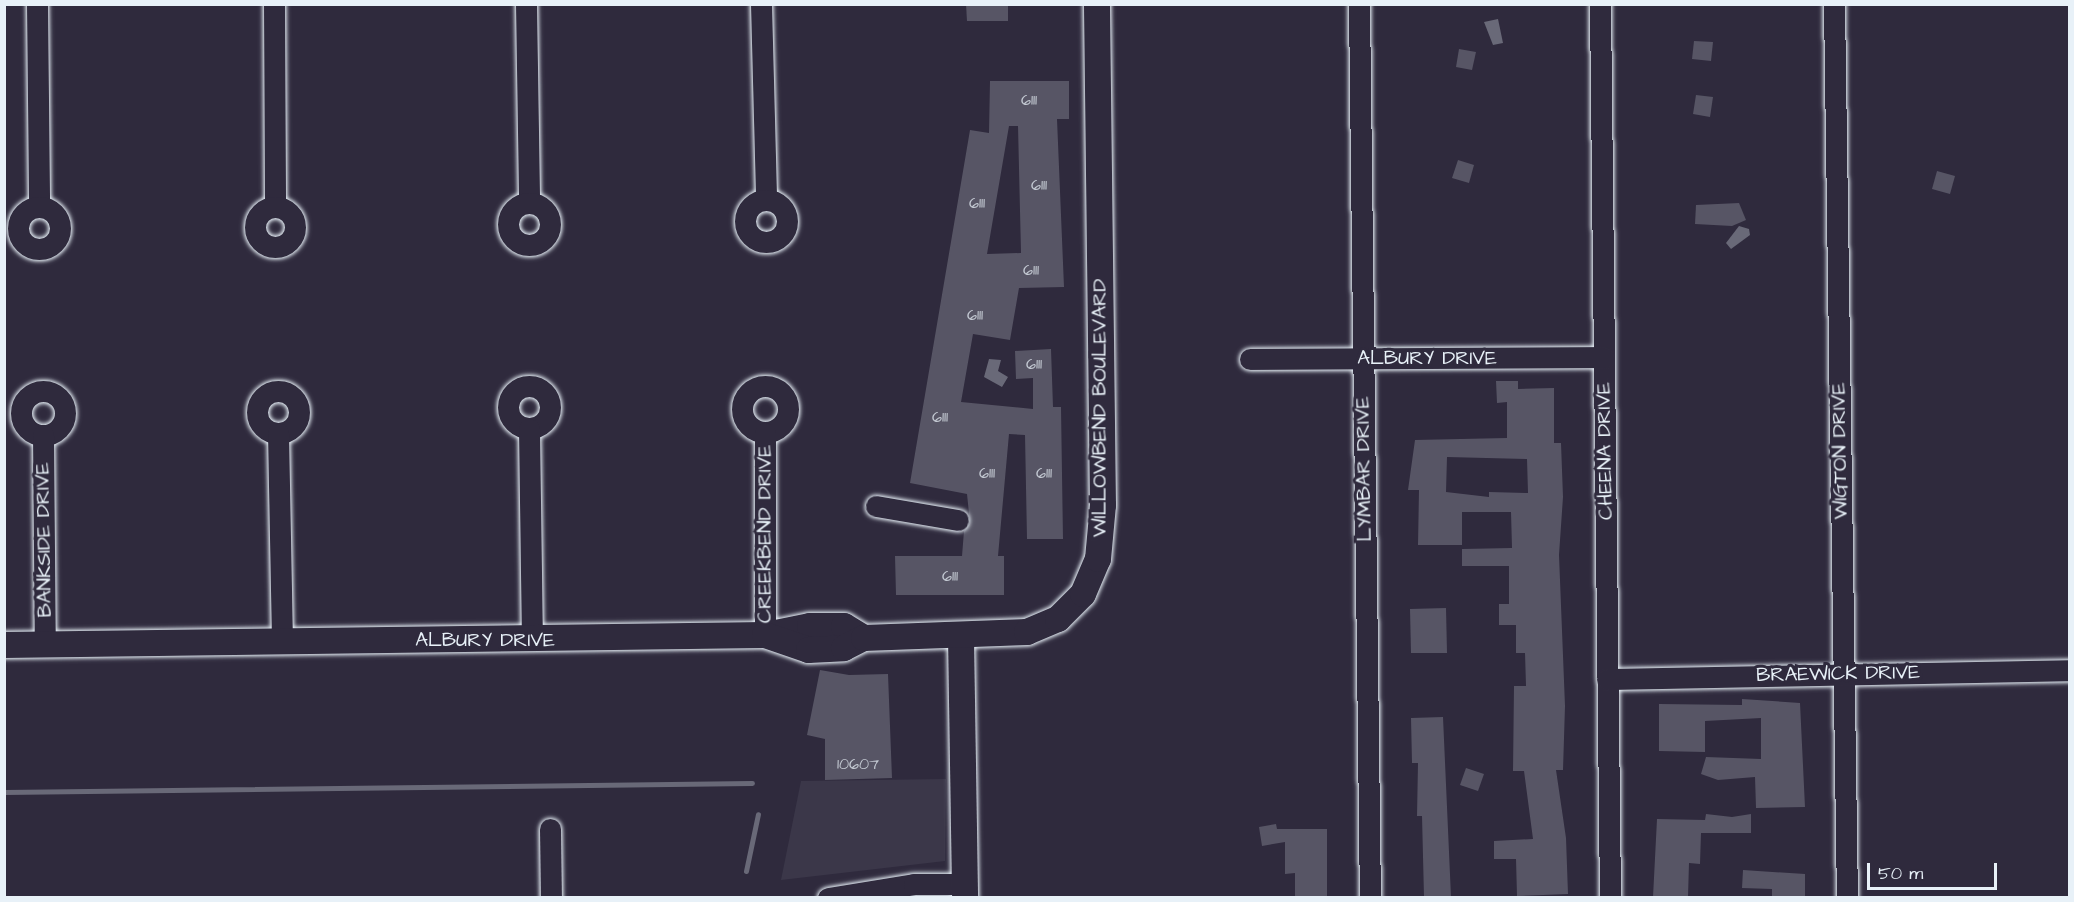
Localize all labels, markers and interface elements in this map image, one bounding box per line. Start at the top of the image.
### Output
house number: 6111 [1021,90,1037,110]
house number: 6111 [1031,175,1047,195]
house number: 6111 [969,193,985,213]
house number: 6111 [1023,260,1039,280]
street label: WILLOWBEND BOULEVARD [1088,279,1112,537]
house number: 6111 [967,305,983,325]
street label: ALBURY DRIVE [1357,346,1497,370]
house number: 6111 [1026,354,1042,374]
street label: CHEENA DRIVE [1592,382,1618,520]
street label: WIGTON DRIVE [1827,382,1853,520]
street label: LYMBAR DRIVE [1351,396,1377,542]
house number: 6111 [932,407,948,427]
street label: CREEKBEND DRIVE [753,445,777,623]
street label: BANKSIDE DRIVE [31,462,57,618]
house number: 6111 [979,463,995,483]
house number: 6111 [1036,463,1052,483]
house number: 6111 [942,566,958,586]
street label: ALBURY DRIVE [415,628,555,652]
street label: BRAEWICK DRIVE [1756,661,1920,687]
house number: 10607 [837,754,879,774]
scale bar [1870,851,2000,889]
text: 50 m [1878,861,1923,886]

